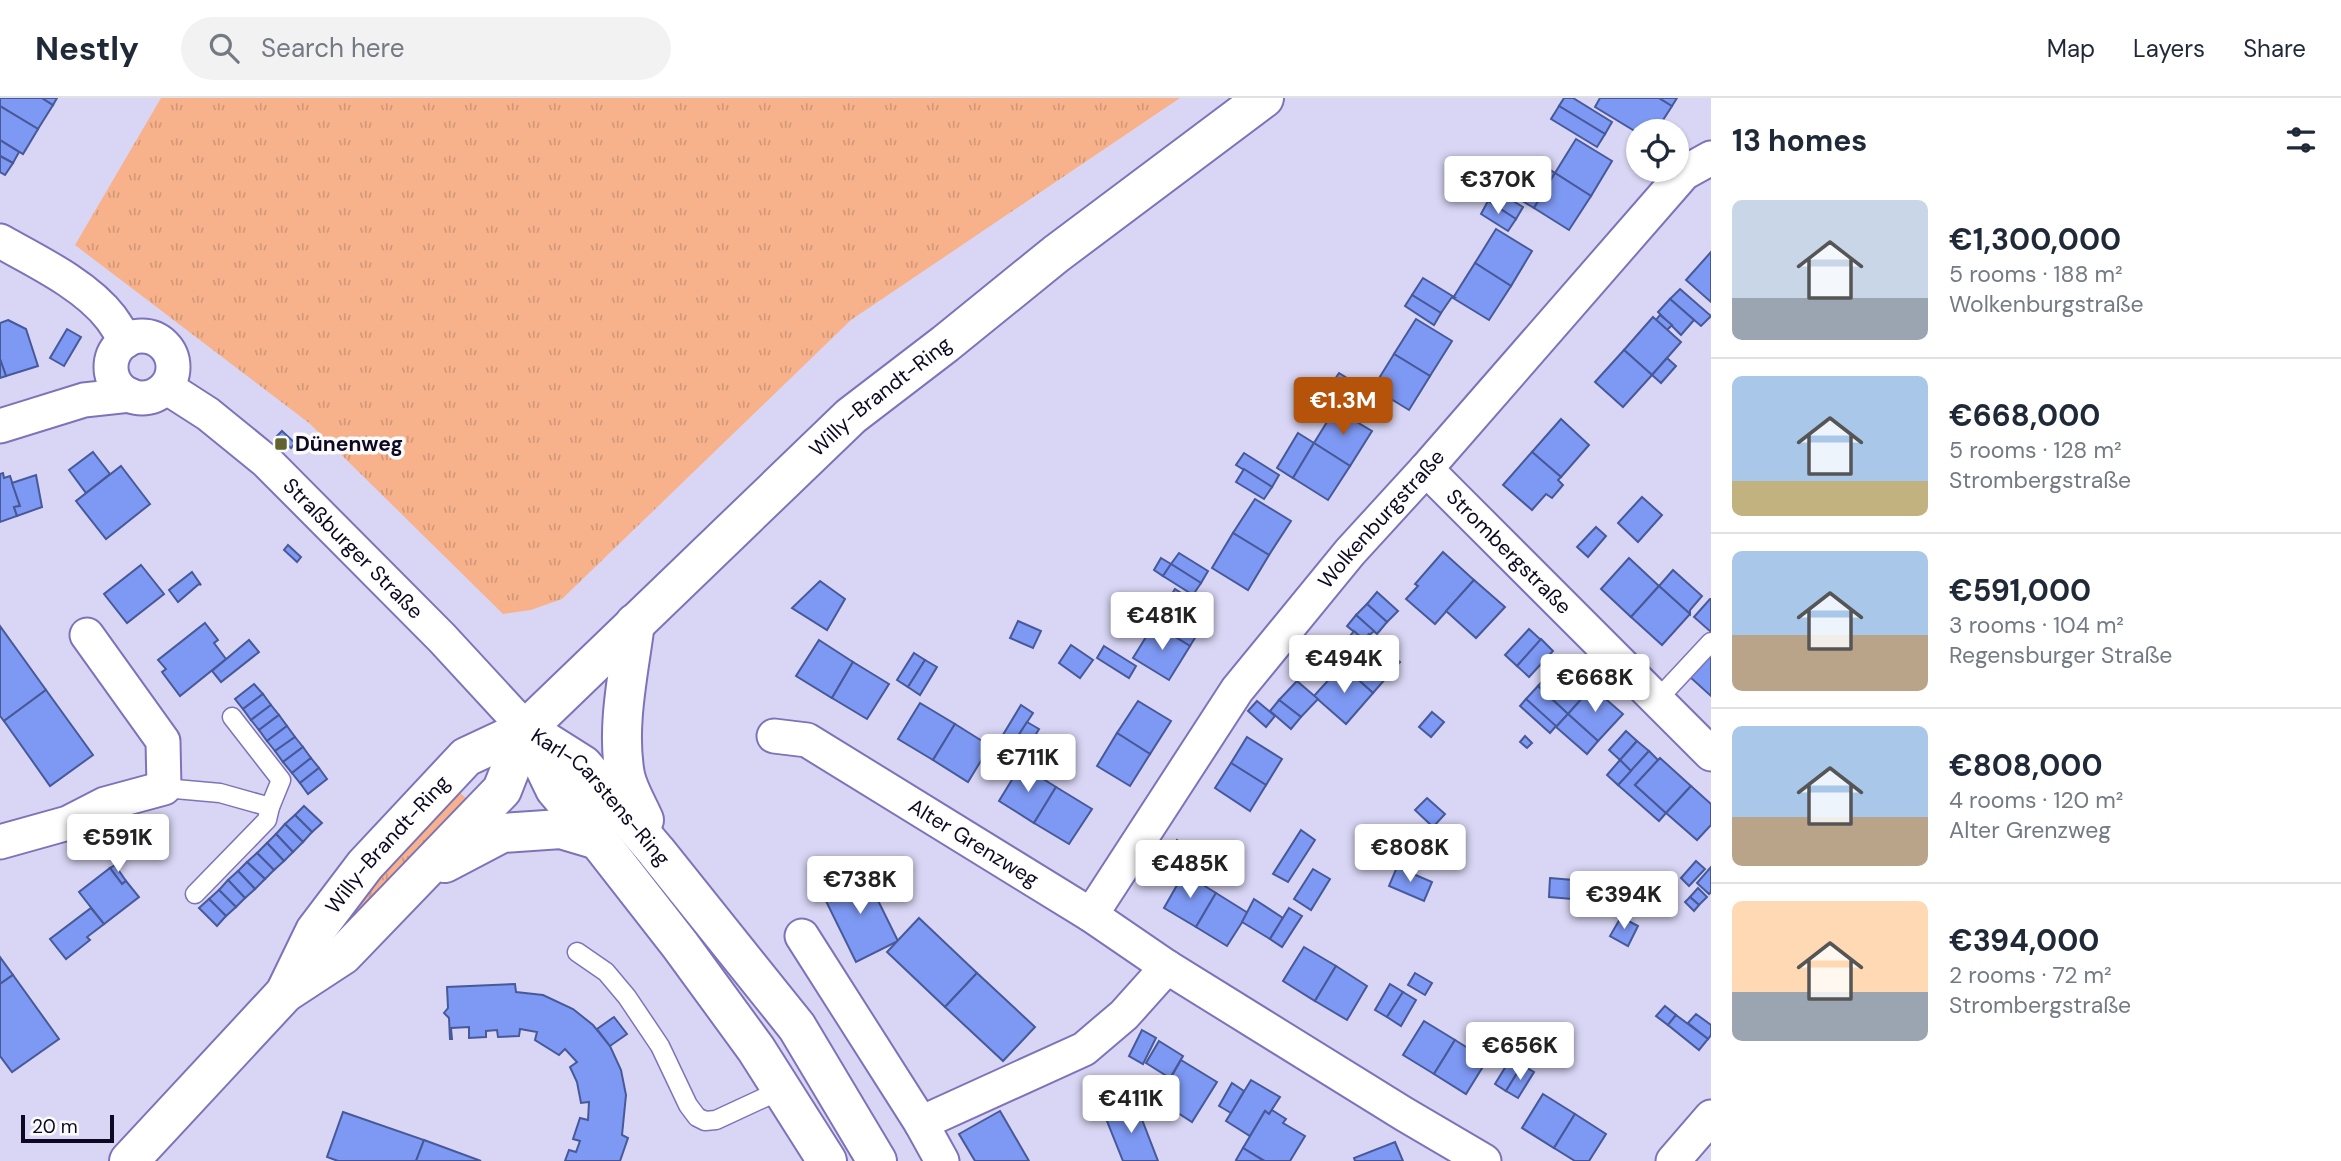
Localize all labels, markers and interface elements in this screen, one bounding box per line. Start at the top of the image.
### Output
search box [181,17,671,80]
text: Nestly [35,27,139,70]
icon: search [205,29,243,67]
text: Search here [261,31,405,65]
text: Map [2047,33,2095,64]
text: Layers [2133,33,2205,64]
text: Share [2243,33,2306,64]
map controls [1626,119,1689,182]
button: locate [1626,119,1689,182]
text: 13 homes [1732,121,1867,160]
icon: filters [2282,121,2320,159]
pin: €370K [1449,156,1547,216]
text: €370K [1460,164,1536,194]
text: €1,300,000 [1949,220,2121,259]
icon: home [1788,228,1872,312]
text: 5 rooms · 188 m² [1949,259,2123,289]
text: Wolkenburgstraße [1949,289,2144,319]
street label: Willy-Brandt-Ring [803,330,957,463]
pin: €1.3M [1294,378,1392,437]
text: €1.3M [1310,385,1376,415]
text: €668,000 [1949,396,2100,435]
icon: home [1788,404,1872,488]
place label: Dünenweg [295,430,403,458]
text: 5 rooms · 128 m² [1949,435,2122,465]
marker: Dünenweg [273,436,289,452]
street label: Wolkenburgstraße [1312,443,1451,594]
text: Strombergstraße [1949,465,2131,495]
street label: Straßburger Straße [277,472,429,625]
street label: Strombergstraße [1440,483,1578,621]
text: €591,000 [1949,571,2091,610]
icon: home [1788,579,1872,663]
pin: €481K [1113,592,1211,652]
text: €481K [1127,600,1197,630]
text: 3 rooms · 104 m² [1949,610,2124,640]
pin: €494K [1295,636,1393,695]
text: Regensburger Straße [1949,640,2172,670]
text: €494K [1305,643,1383,673]
pin: €668K [1546,654,1644,714]
text: €668K [1557,662,1633,692]
street label: Karl-Carstens-Ring [526,722,677,872]
pin: €711K [979,734,1077,794]
text: €711K [997,742,1059,772]
text: €808,000 [1949,746,2103,785]
icon: home [1788,754,1872,838]
street label: Willy-Brandt-Ring [319,769,456,919]
text: 4 rooms · 120 m² [1949,785,2123,815]
street label: Alter Grenzweg [903,792,1044,894]
pin: €591K [69,814,167,874]
text: Alter Grenzweg [1949,815,2111,845]
text: €591K [83,822,153,852]
pin: €808K [1361,824,1459,884]
text: €808K [1371,832,1449,862]
pin: €485K [1141,840,1239,900]
text: €485K [1151,848,1229,878]
pin: €738K [811,856,909,916]
text: €738K [823,864,897,894]
pin: €394K [1575,872,1673,931]
text: €394K [1586,879,1662,909]
text: €394,000 [1949,921,2099,960]
icon: home [1788,929,1872,1013]
text: 2 rooms · 72 m² [1949,960,2112,990]
text: Strombergstraße [1949,990,2131,1020]
pin: €656K [1471,1023,1569,1082]
text: €656K [1482,1030,1558,1060]
pin: €411K [1082,1076,1180,1135]
text: €411K [1099,1083,1163,1113]
scale bar [21,1112,114,1144]
text: 20 m [32,1114,78,1139]

